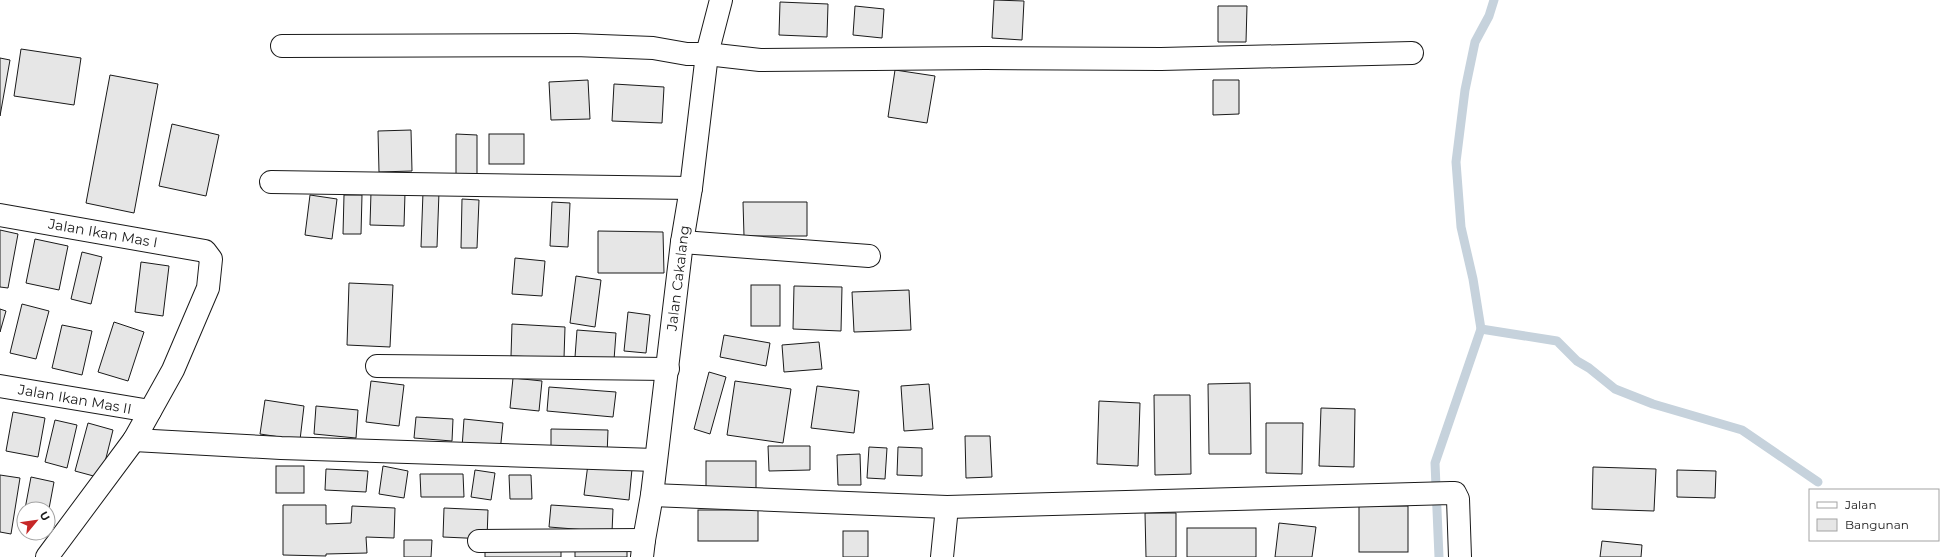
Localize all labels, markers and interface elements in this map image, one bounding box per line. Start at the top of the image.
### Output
street label: Jalan Ikan Mas I [46,214,159,251]
street label: Jalan Cakalang [662,224,693,333]
street label: Jalan Ikan Mas II [16,380,133,418]
legend [1809,489,1939,541]
text: Jalan [1844,497,1877,512]
north arrow [16,501,56,541]
text: U [37,509,53,523]
text: Bangunan [1845,517,1909,532]

